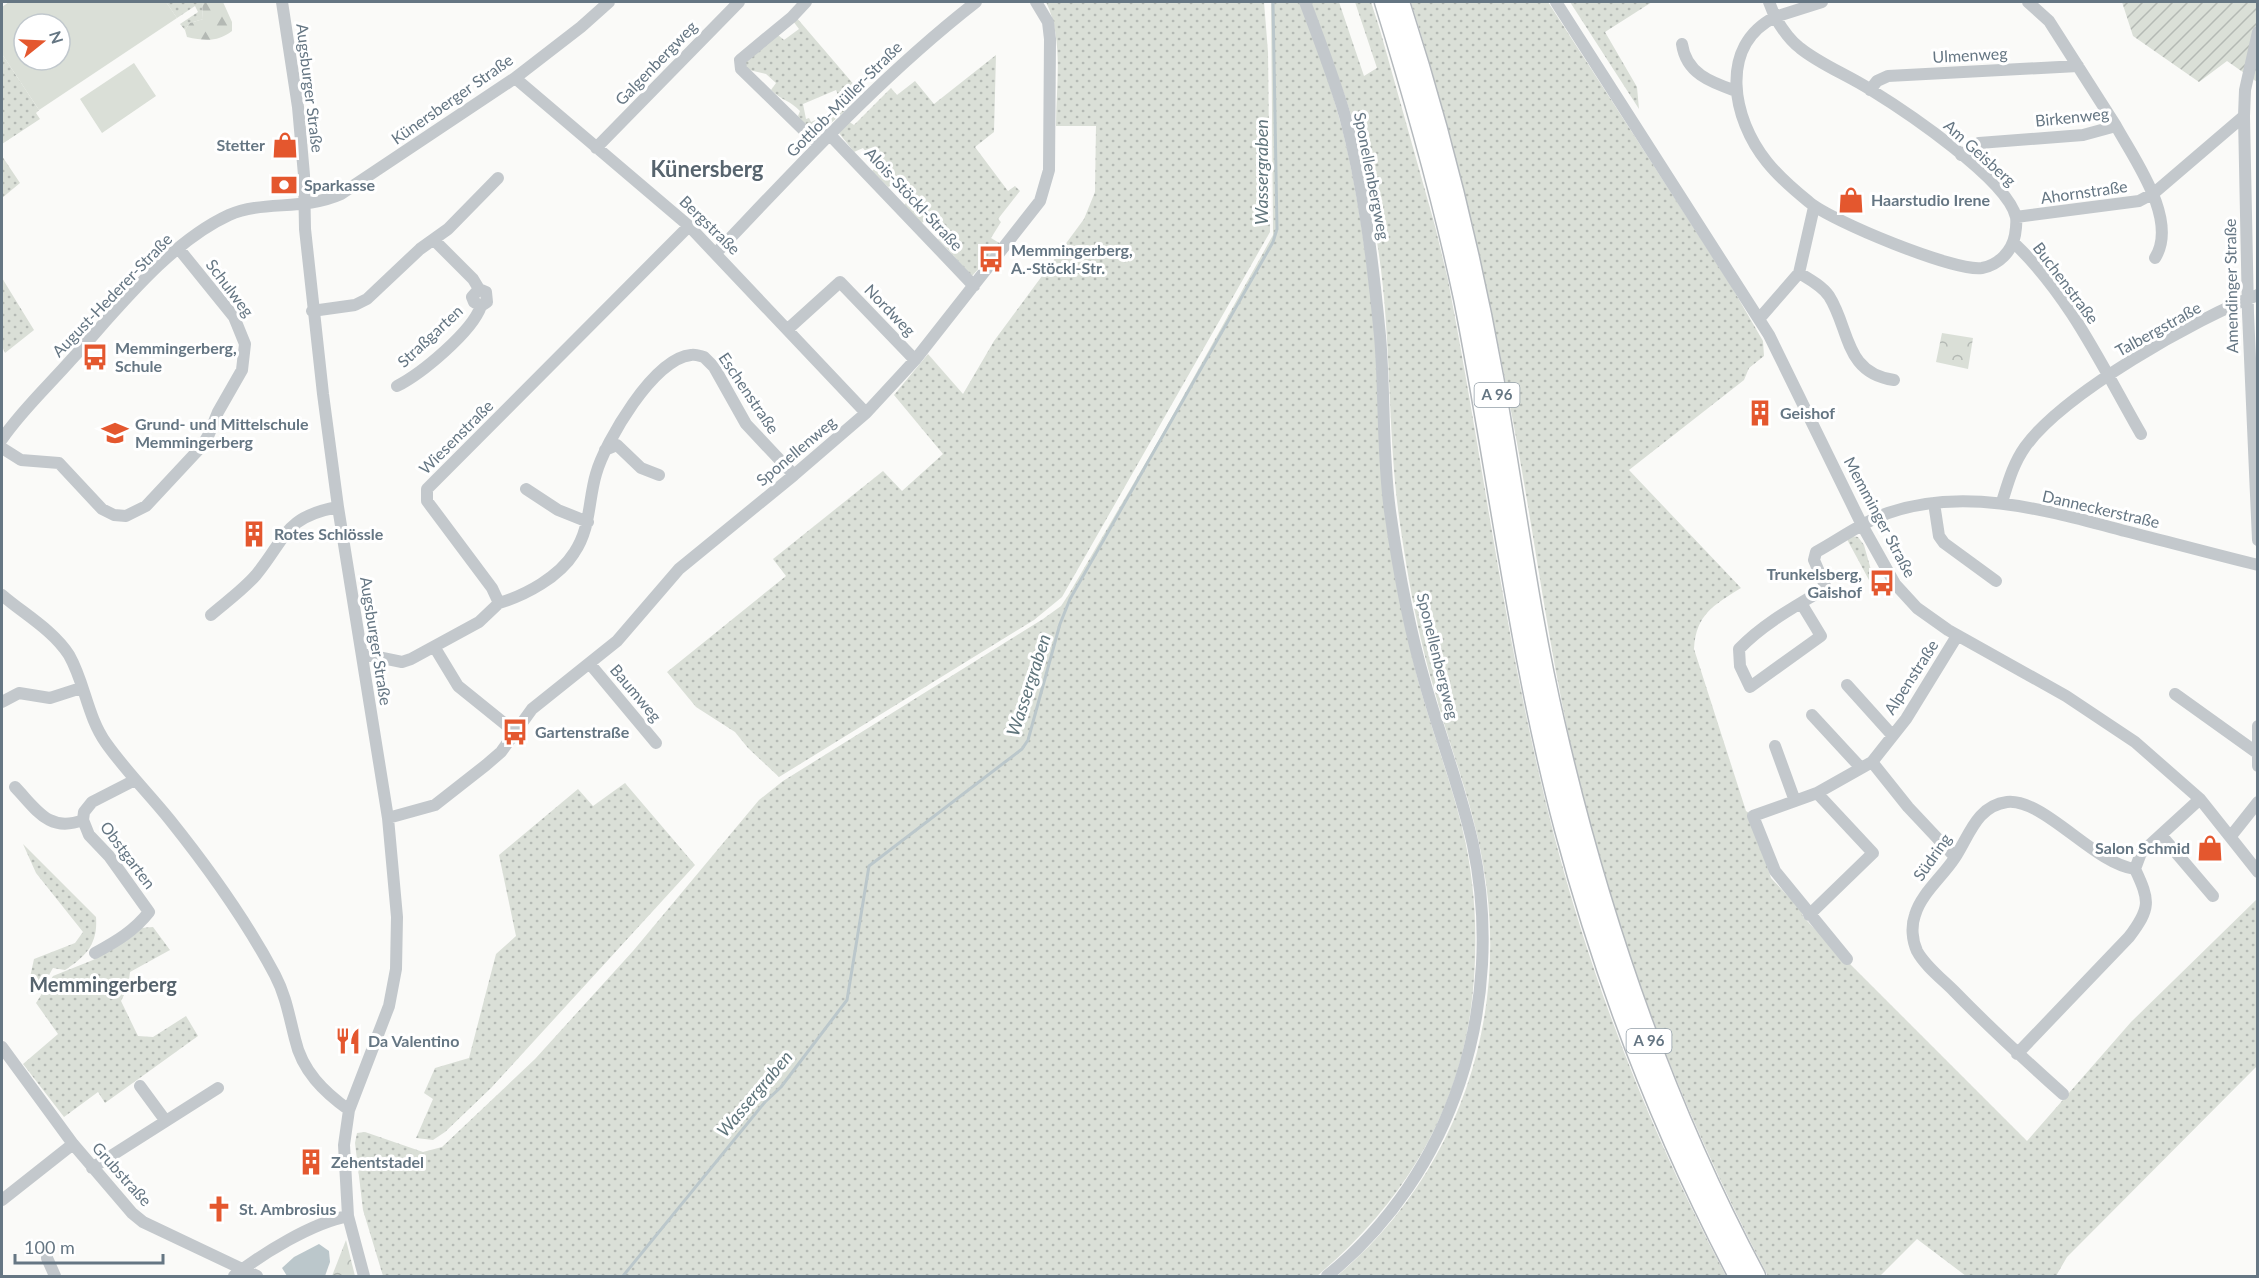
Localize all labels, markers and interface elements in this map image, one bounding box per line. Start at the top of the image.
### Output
north arrow [12,12,72,72]
street label: Galgenbergweg [611,17,701,109]
street label: Augsburger Straße [293,22,328,154]
text: N [46,28,68,46]
street label: Gottlob-Müller-Straße [782,37,905,160]
street label: Ulmenweg [1932,43,2008,66]
street label: Künersberger Straße [387,50,516,148]
street label: Birkenweg [2034,103,2110,130]
street label: Sponellenbergweg [1351,111,1394,241]
street label: Am Geisberg [1940,115,2020,190]
water label: Wassergraben [1250,119,1272,225]
shop icon: Stetter [270,130,300,160]
place label: Stetter [217,135,265,154]
street label: Alois-Stöckl-Straße [862,143,967,254]
district label: Künersberg [651,155,764,182]
bank icon: Sparkasse [269,170,299,200]
place label: Sparkasse [304,175,376,194]
street label: Ahornstraße [2039,176,2129,207]
shop icon: Haarstudio Irene [1836,185,1866,215]
place label: Haarstudio Irene [1871,190,1990,209]
street label: Bergstraße [676,191,745,258]
street label: Amendinger Straße [2220,218,2241,354]
street label: August-Hederer-Straße [48,229,175,360]
street label: Buchenstraße [2030,238,2103,327]
place label: Memmingerberg, A.-Stöckl-Str. [1010,240,1133,277]
bus stop icon: Memmingerberg, A.-Stöckl-Str. [976,244,1006,274]
street label: Schulweg [203,255,258,320]
street label: Nordweg [861,280,920,340]
street label: Talbergstraße [2112,297,2204,360]
street label: Straßgarten [393,301,466,371]
place label: Memmingerberg, Schule [115,338,237,375]
bus stop icon: Memmingerberg, Schule [80,342,110,372]
street label: Eschenstraße [715,348,784,437]
road number: A 96 [1474,383,1520,407]
street label: Wiesenstraße [415,396,497,478]
building icon: Geishof [1745,398,1775,428]
place label: Geishof [1780,403,1835,422]
street label: Sponellenweg [752,412,839,489]
place label: Grund- und Mittelschule Memmingerberg [135,414,309,451]
school or university icon: Grund- und Mittelschule Memmingerberg [100,418,130,448]
street label: Memminger Straße [1841,453,1920,580]
street label: Danneckerstraße [2041,486,2162,531]
building icon: Rotes Schlössle [239,519,269,549]
place label: Rotes Schlössle [274,524,384,543]
place label: Trunkelsberg, Gaishof [1767,564,1862,601]
bus stop icon: Trunkelsberg, Gaishof [1867,568,1897,598]
street label: Augsburger Straße [357,575,396,707]
street label: Sponellenbergweg [1414,591,1463,721]
water label: Wassergraben [1001,631,1055,738]
street label: Alpenstraße [1879,636,1942,718]
street label: Baumweg [607,660,666,725]
bus stop icon: Gartenstraße [500,717,530,747]
place label: Gartenstraße [535,722,630,741]
street label: Obstgarten [97,817,160,892]
street label: Südring [1909,829,1955,884]
shop icon: Salon Schmid [2195,833,2225,863]
place label: Salon Schmid [2095,838,2190,857]
district label: Memmingerberg [29,972,177,996]
restaurant icon: Da Valentino [333,1026,363,1056]
road number: A 96 [1626,1029,1672,1053]
place label: Da Valentino [368,1031,459,1050]
water label: Wassergraben [712,1046,797,1141]
street label: Grubstraße [89,1138,156,1209]
building icon: Zehentstadel [296,1147,326,1177]
place label: Zehentstadel [331,1152,424,1171]
church icon: St. Ambrosius [204,1194,234,1224]
place label: St. Ambrosius [239,1199,336,1218]
scale bar [15,1227,164,1265]
text: 100 m [24,1236,75,1258]

